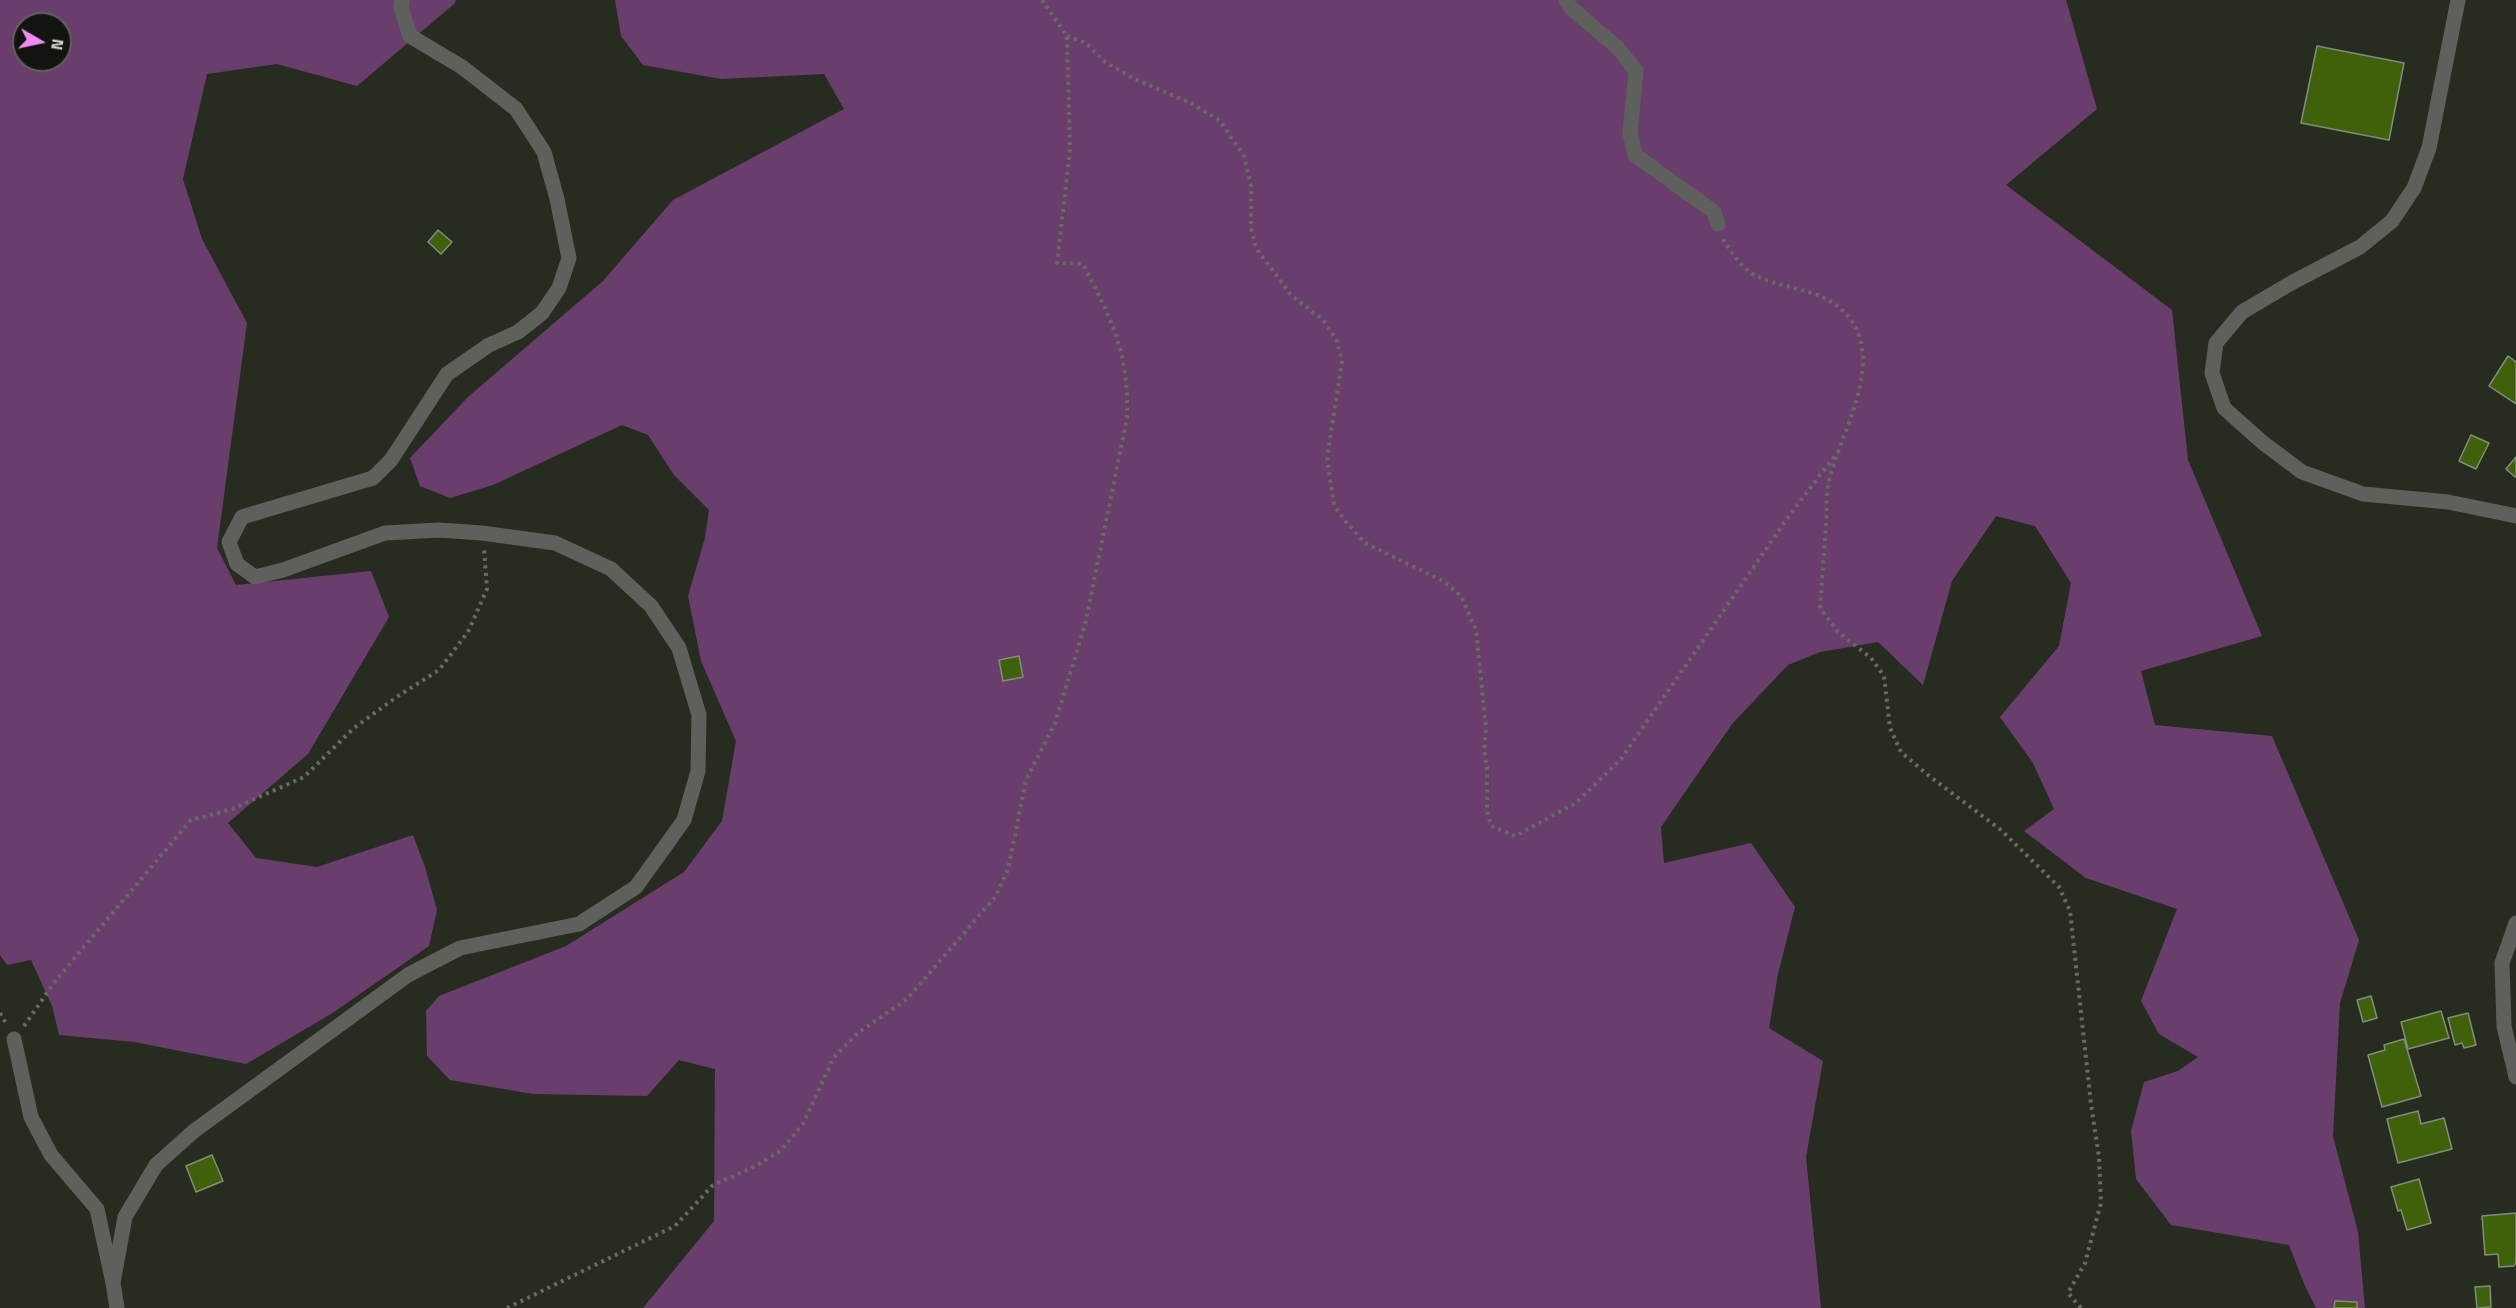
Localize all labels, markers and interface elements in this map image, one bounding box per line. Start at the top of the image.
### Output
north arrow [12,12,72,72]
text: N [45,37,71,52]

